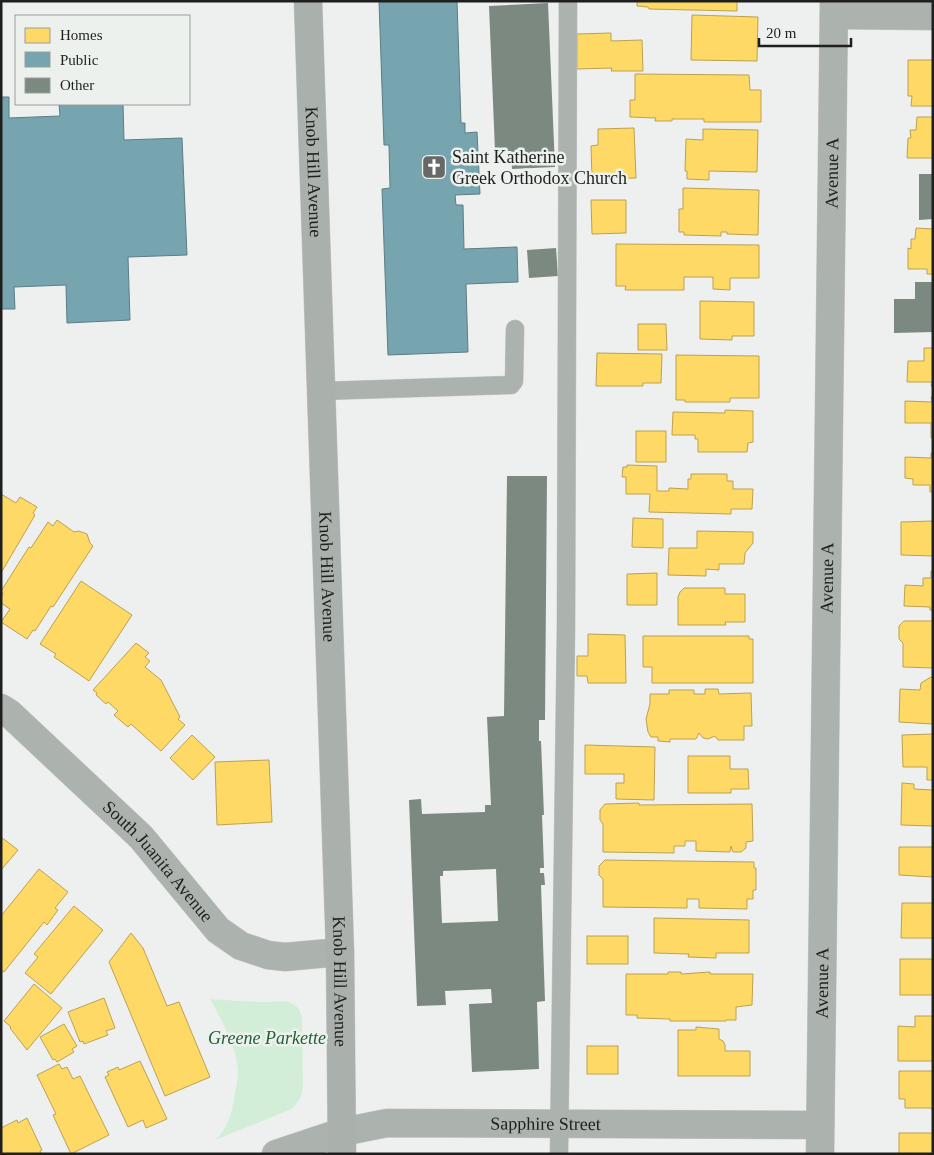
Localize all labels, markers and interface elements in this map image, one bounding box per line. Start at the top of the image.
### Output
legend [15,15,190,105]
scale bar [759,15,852,47]
text: 20 m [766,25,797,41]
text: Homes [60,27,103,43]
text: Public [60,52,99,68]
text: Other [60,77,94,93]
street label: Knob Hill Avenue [302,106,326,238]
street label: Avenue A [821,137,842,209]
place label: Saint Katherine Greek Orthodox Church [452,147,627,188]
church icon: Saint Katherine Greek Orthodox Church [421,154,447,180]
street label: Knob Hill Avenue [315,511,340,642]
street label: Avenue A [817,542,837,614]
street label: South Juanita Avenue [99,797,217,926]
street label: Knob Hill Avenue [329,916,351,1047]
street label: Avenue A [812,947,833,1019]
park label: Greene Parkette [208,1028,326,1048]
street label: Sapphire Street [490,1113,601,1134]

